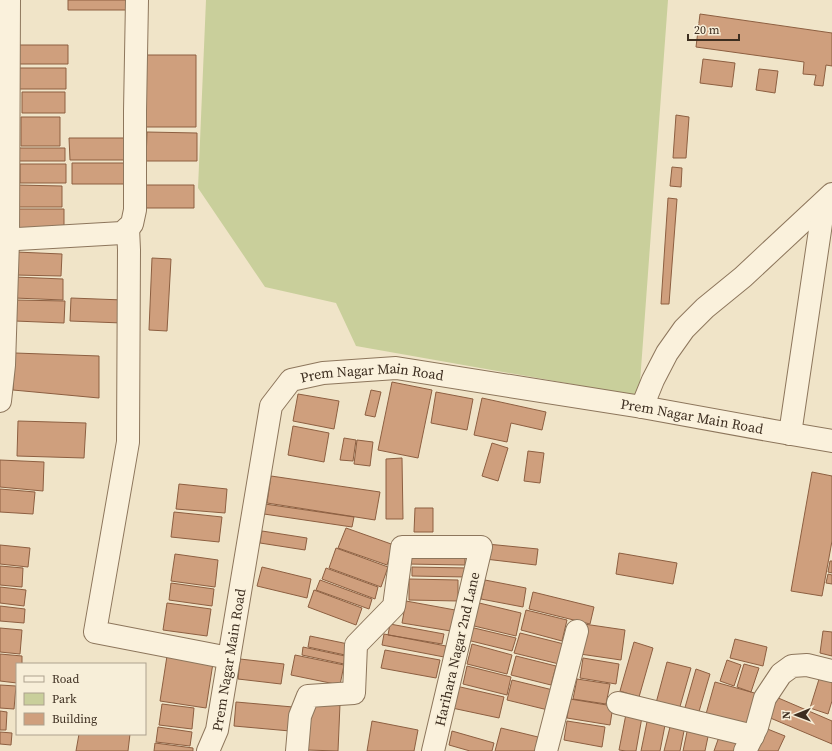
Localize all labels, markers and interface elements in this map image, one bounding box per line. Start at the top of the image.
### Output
scale bar [688,16,739,42]
text: 20 m [694,22,720,38]
street label: Prem Nagar Main Road [298,358,445,388]
street label: Prem Nagar Main Road [619,394,765,439]
street label: Harihara Nagar 2nd Lane [430,570,484,728]
street label: Prem Nagar Main Road [207,587,250,733]
legend [16,663,146,735]
text: Road [52,671,79,687]
text: Park [52,691,77,707]
north arrow [776,695,816,735]
text: Building [52,711,97,727]
text: N [779,711,794,719]

